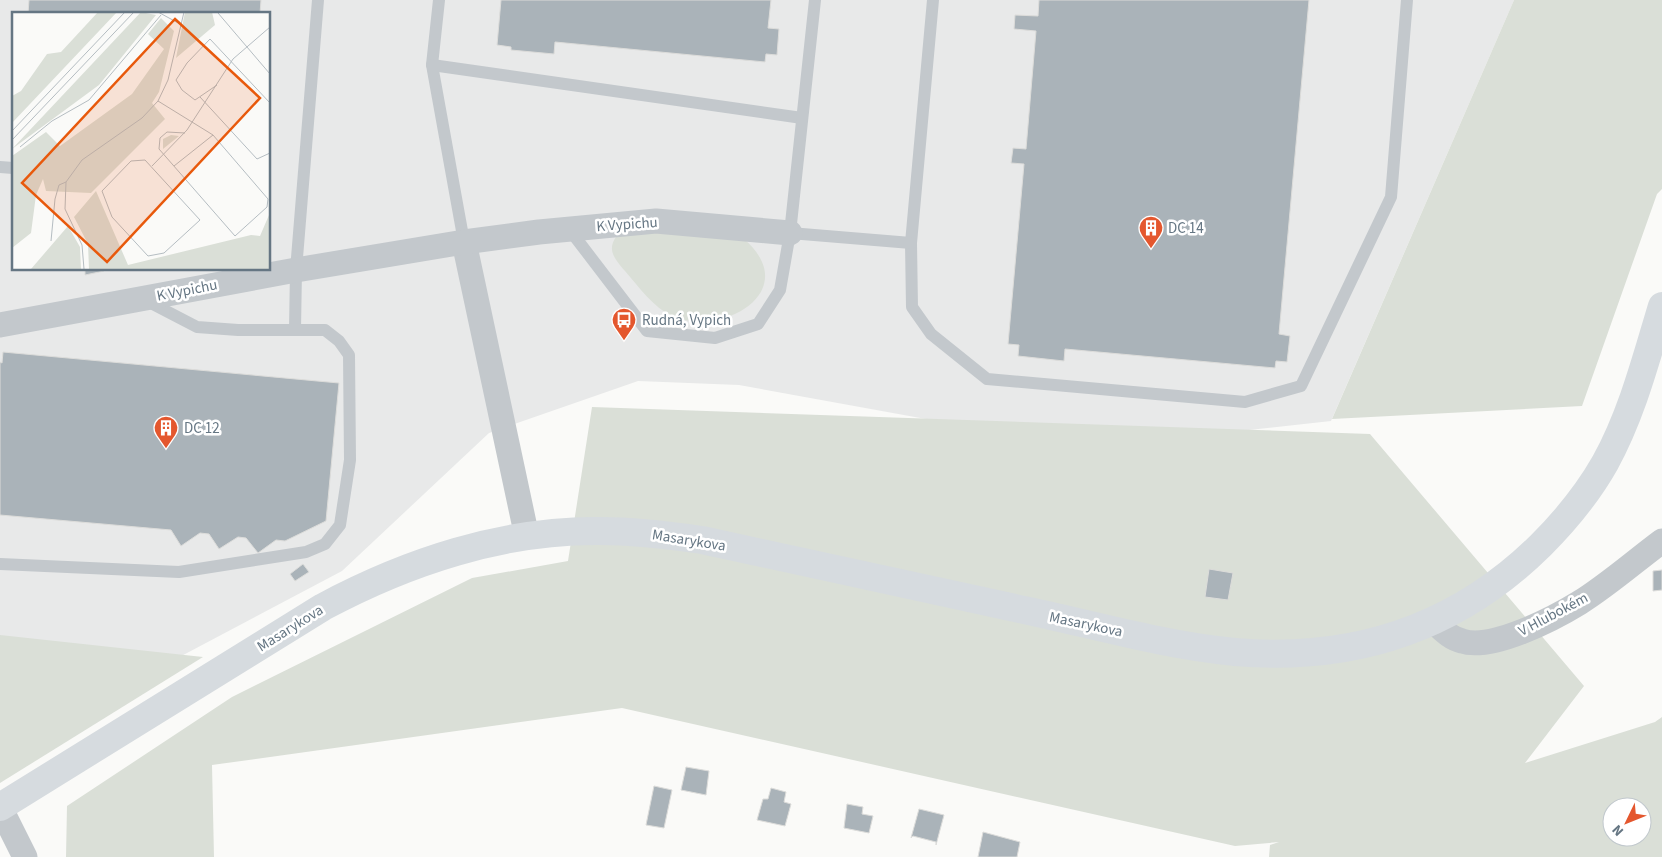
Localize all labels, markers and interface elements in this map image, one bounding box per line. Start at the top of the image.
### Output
inset map [12,12,270,270]
street label: K Vypichu [596,212,658,237]
building icon: DC 14 [1138,215,1164,249]
place label: DC 14 [1168,218,1204,239]
street label: K Vypichu [155,274,219,307]
bus stop icon: Rudná, Vypich [611,307,637,341]
place label: Rudná, Vypich [642,310,731,331]
building icon: DC 12 [153,415,179,449]
place label: DC 12 [184,418,220,439]
street label: Masarykova [651,524,727,557]
street label: V Hlubokém [1515,587,1592,642]
street label: Masarykova [253,600,327,657]
street label: Masarykova [1047,606,1124,642]
north arrow [1602,797,1652,847]
text: N [1608,820,1629,840]

